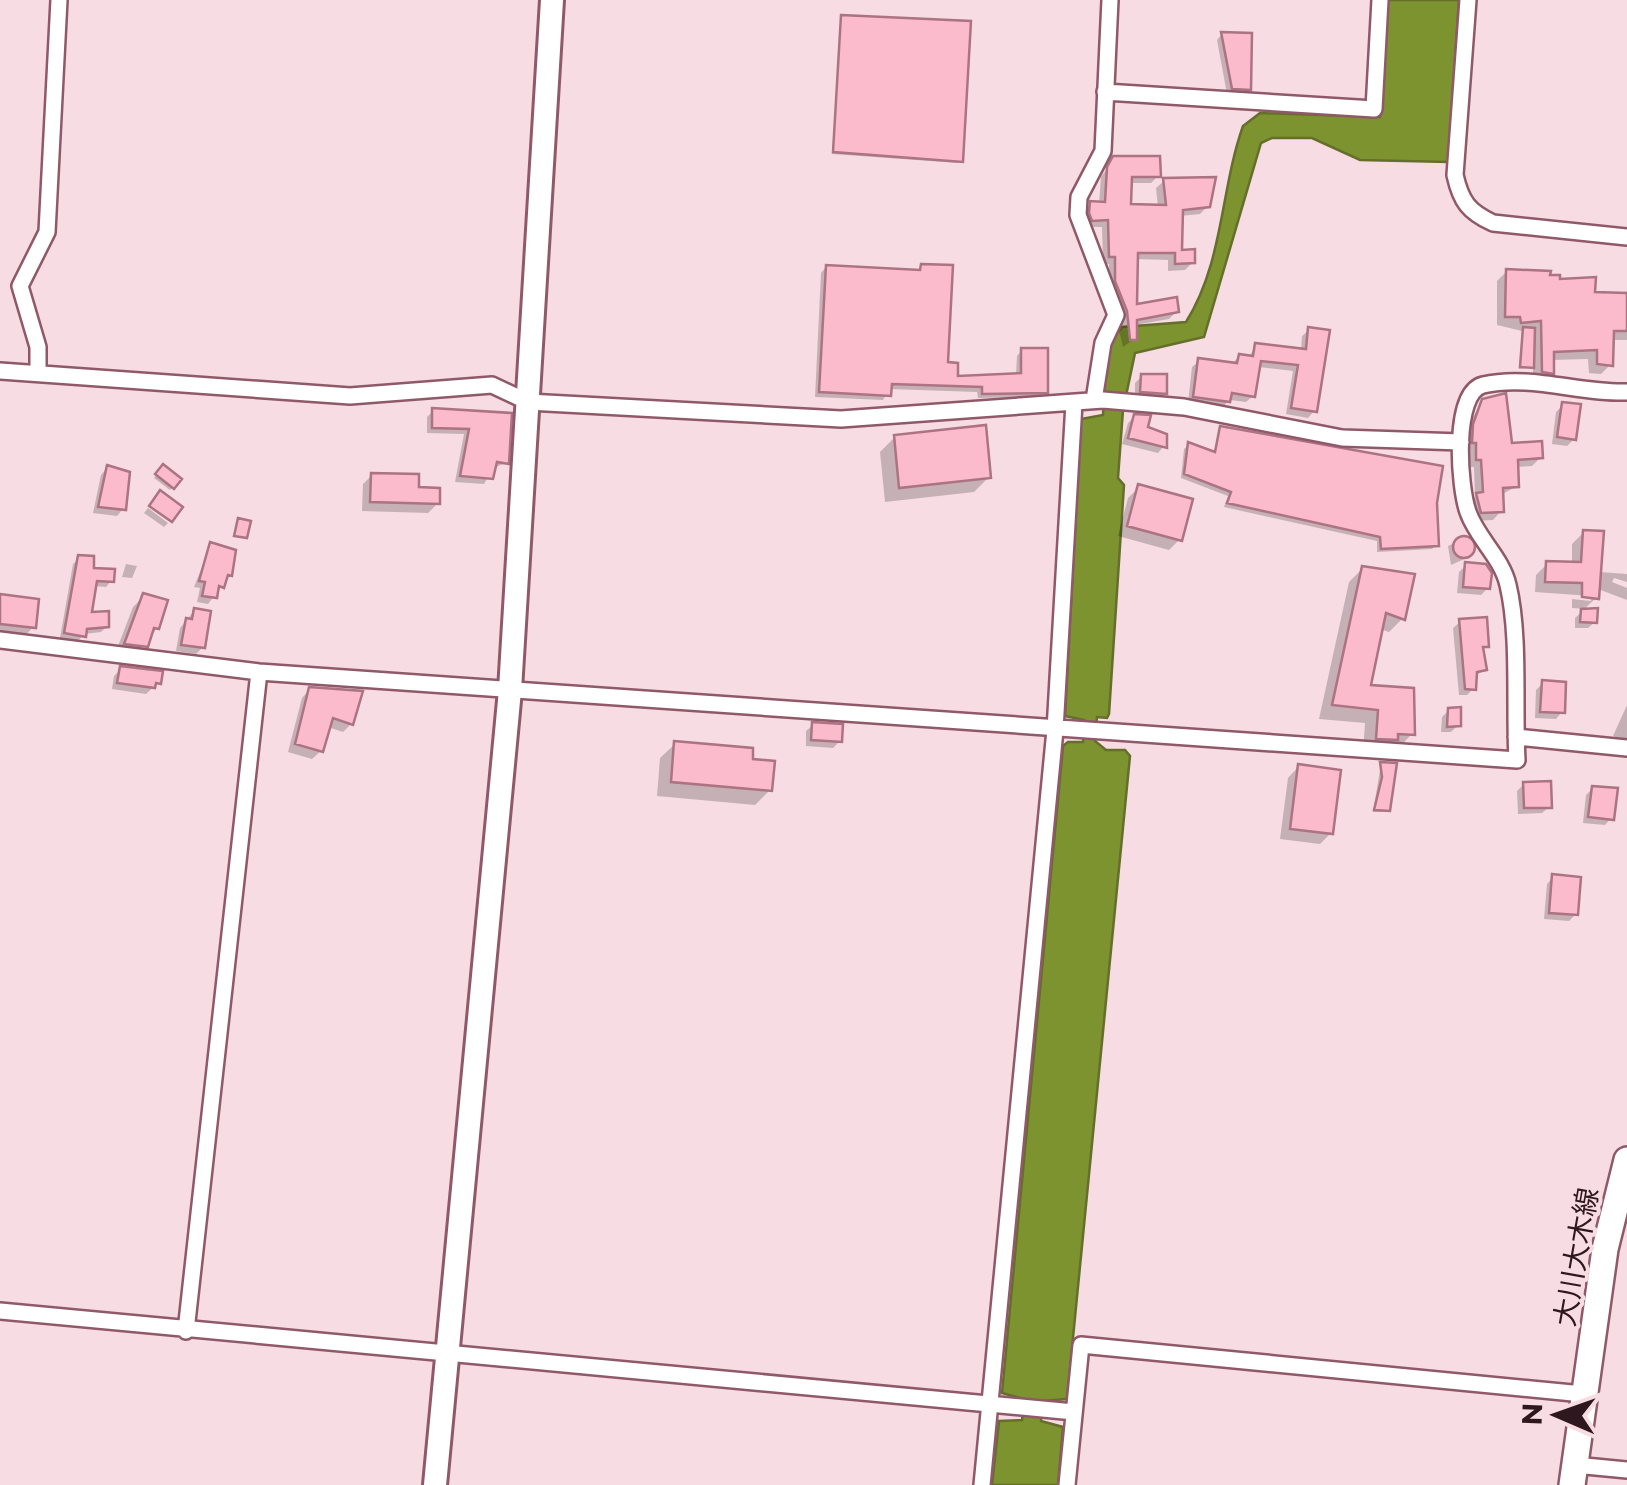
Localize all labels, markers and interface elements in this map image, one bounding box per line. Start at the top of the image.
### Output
street label: 大川大木線 [1547,1185,1605,1329]
north arrow [1507,1365,1607,1465]
text: N [1515,1402,1549,1426]

